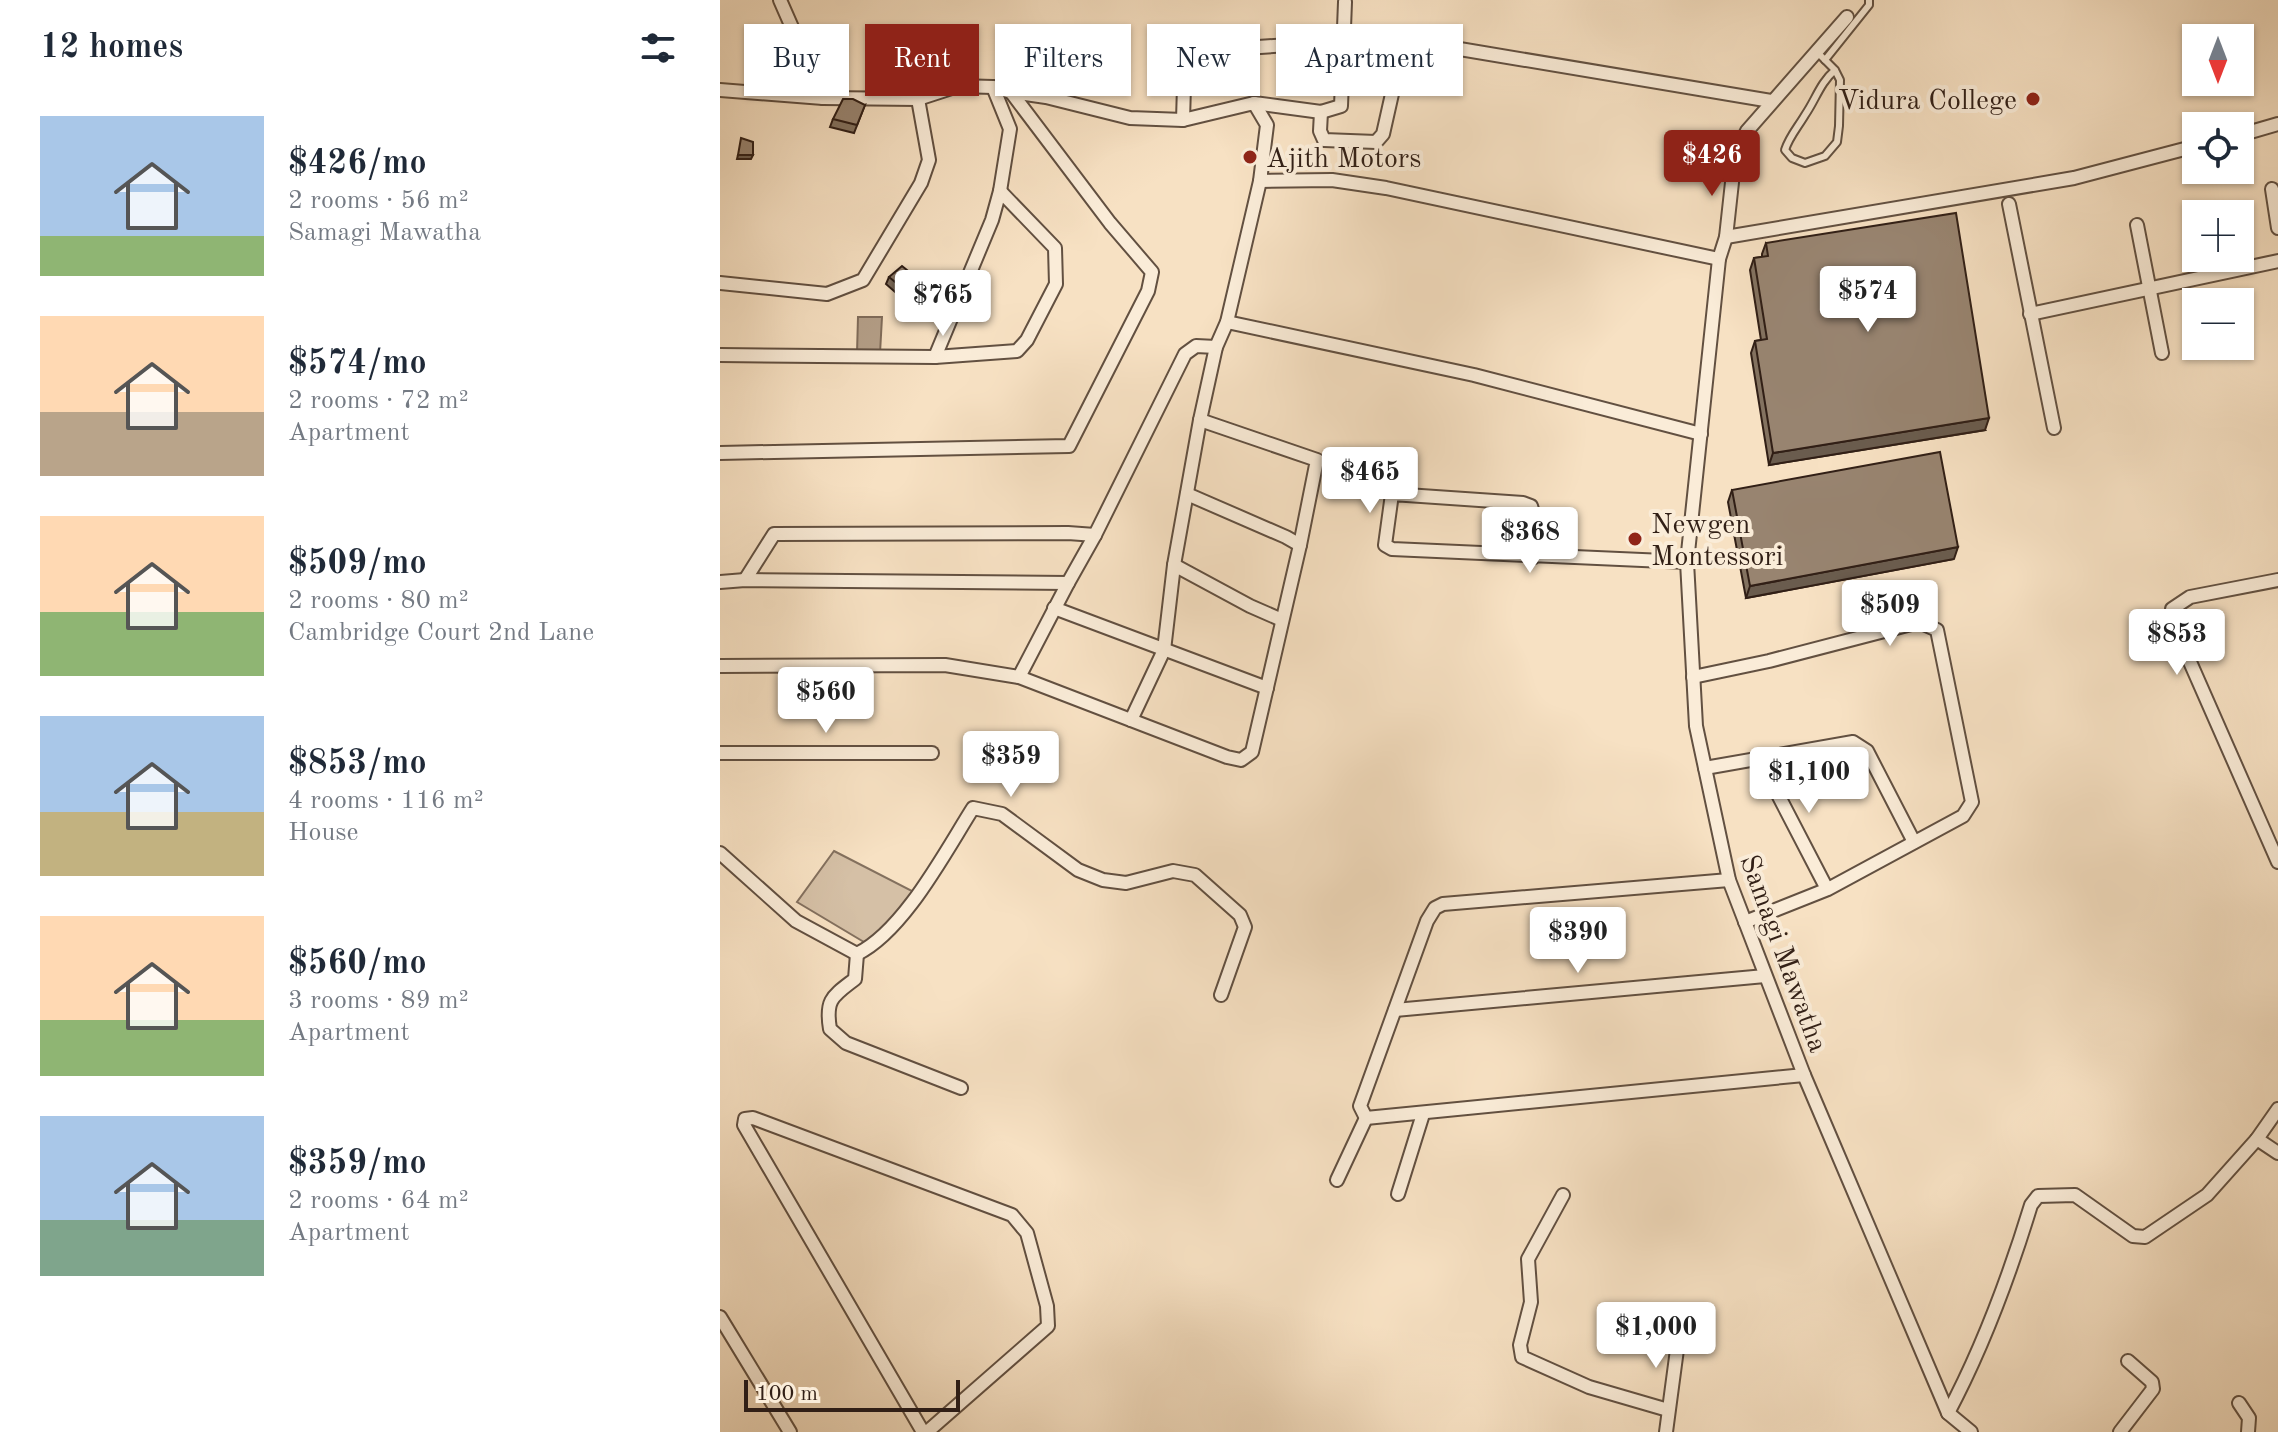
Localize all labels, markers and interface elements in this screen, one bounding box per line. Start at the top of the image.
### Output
chip: Buy [744,24,849,96]
chip: Rent [865,24,979,96]
chip: Filters [995,24,1131,96]
chip: New [1147,24,1260,96]
chip: Apartment [1276,24,1463,96]
north arrow [2182,24,2254,96]
map controls [2182,24,2254,360]
icon: filters [636,26,680,70]
text: 12 homes [40,31,183,65]
place label: Vidura College [1838,88,2017,116]
marker: Vidura College [2024,90,2042,108]
button: locate [2182,112,2254,184]
pin: $426 [1665,130,1759,198]
text: $426 [1682,143,1742,169]
place label: Ajith Motors [1266,146,1421,174]
text: $426/mo [288,147,427,181]
icon: home [104,148,200,244]
marker: Ajith Motors [1241,148,1259,166]
text: 2 rooms · 56 m² [288,188,469,214]
button: + [2182,200,2254,272]
text: Samagi Mawatha [288,220,481,246]
pin: $574 [1821,266,1915,334]
pin: $765 [896,270,990,338]
text: $574 [1838,279,1898,305]
text: $765 [913,283,973,309]
button: − [2182,288,2254,360]
text: $574/mo [288,347,427,381]
icon: home [104,348,200,444]
text: 2 rooms · 72 m² [288,388,469,414]
text: Apartment [288,420,410,446]
pin: $465 [1323,447,1417,515]
text: $465 [1340,460,1400,486]
pin: $368 [1483,507,1577,575]
place label: Newgen Montessori [1651,512,1783,572]
text: $368 [1500,520,1560,546]
marker: Newgen Montessori [1626,530,1644,548]
text: $509/mo [288,547,427,581]
icon: home [104,548,200,644]
pin: $509 [1843,580,1937,648]
text: 2 rooms · 80 m² [288,588,469,614]
text: $509 [1860,593,1920,619]
pin: $853 [2130,609,2224,677]
text: Cambridge Court 2nd Lane [288,620,594,646]
text: $853 [2147,622,2207,648]
pin: $560 [779,667,873,735]
text: $560 [796,680,856,706]
pin: $359 [964,731,1058,799]
text: $359 [981,744,1041,770]
text: $853/mo [288,747,427,781]
pin: $1,100 [1744,747,1874,815]
icon: home [104,748,200,844]
text: $1,100 [1768,760,1850,786]
text: 4 rooms · 116 m² [288,788,484,814]
text: House [288,820,359,846]
street label: Samagi Mawatha [1733,852,1831,1057]
pin: $390 [1531,907,1625,975]
text: $390 [1548,920,1608,946]
text: $560/mo [288,947,427,981]
icon: home [104,948,200,1044]
text: 3 rooms · 89 m² [288,988,469,1014]
text: Apartment [288,1020,410,1046]
text: $359/mo [288,1147,427,1181]
icon: home [104,1148,200,1244]
text: 2 rooms · 64 m² [288,1188,469,1214]
text: Apartment [288,1220,410,1246]
pin: $1,000 [1591,1302,1721,1370]
text: $1,000 [1615,1315,1697,1341]
scale bar [744,1376,960,1412]
text: 100 m [756,1383,818,1405]

